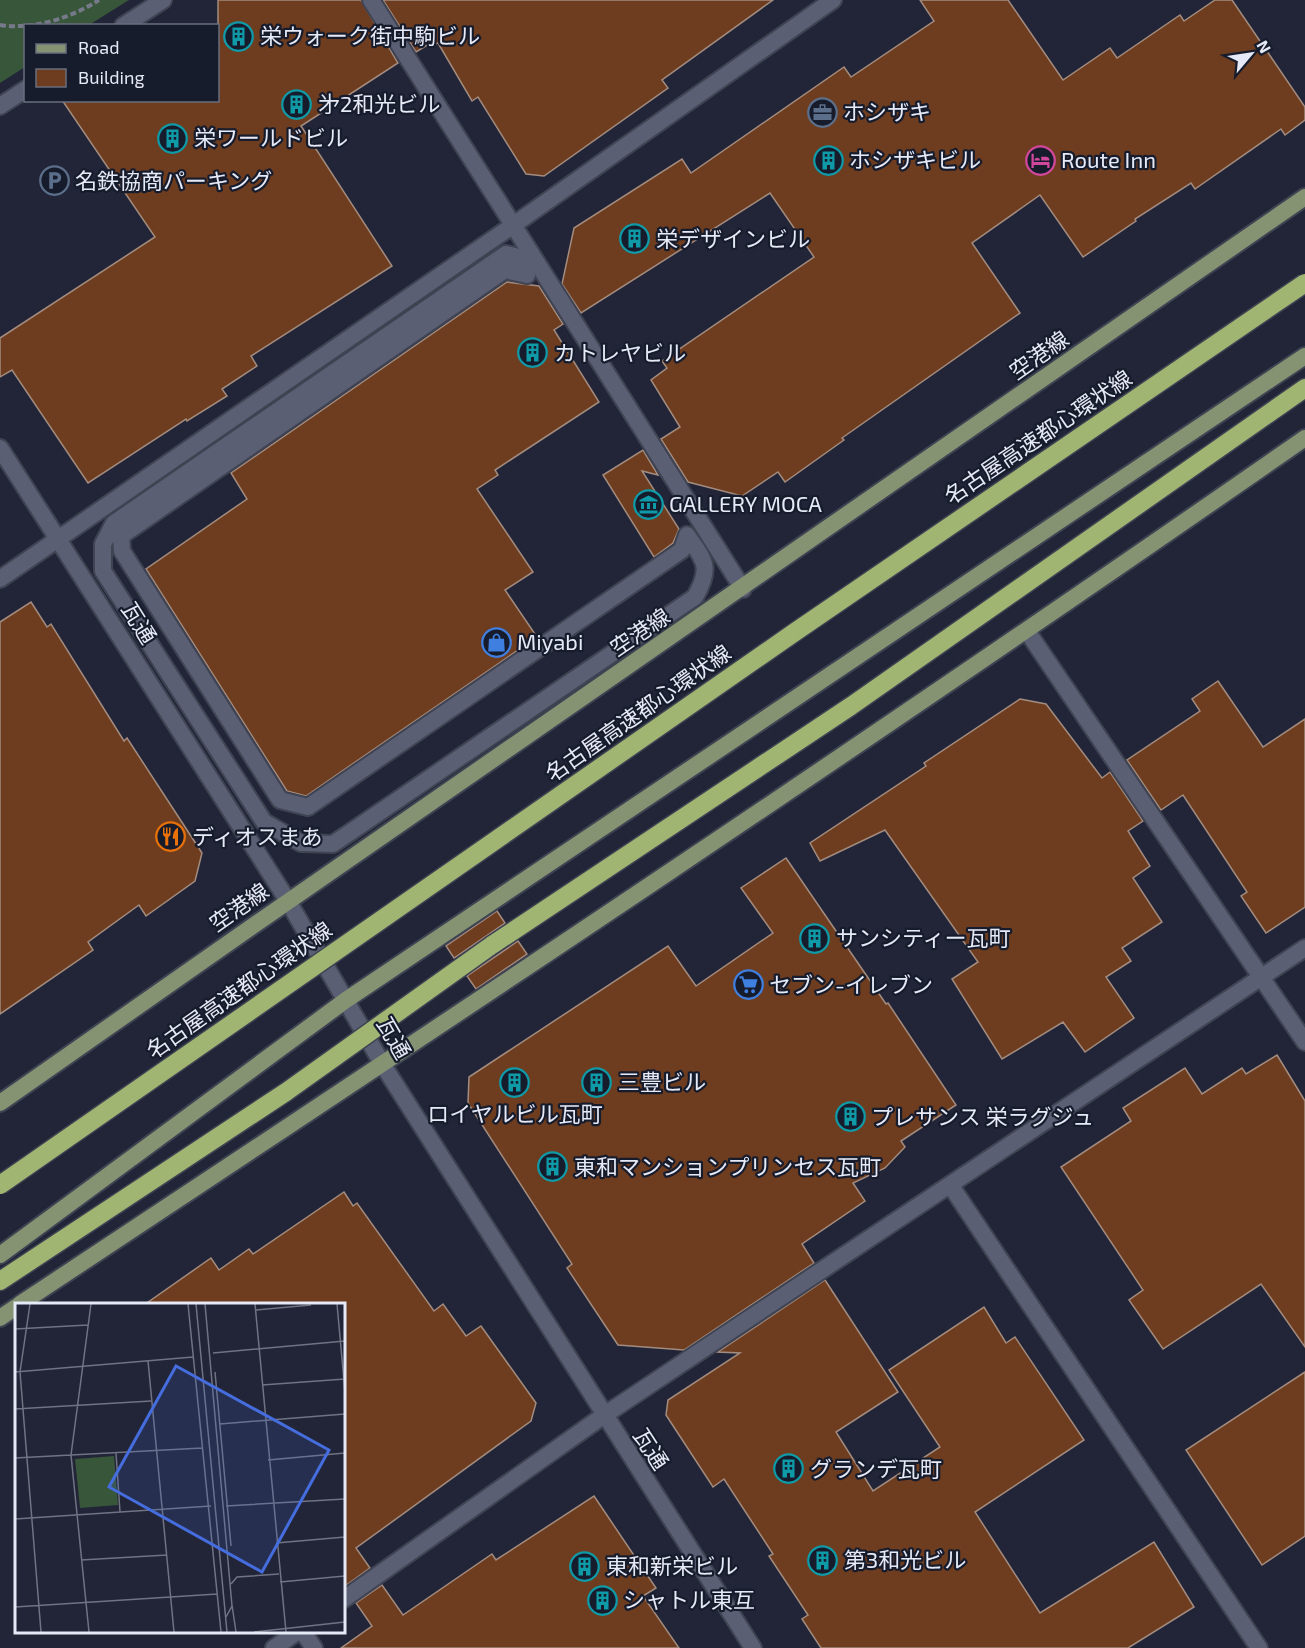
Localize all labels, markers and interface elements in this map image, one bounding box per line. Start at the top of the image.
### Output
building icon: 栄ウォーク街中駒ビル [223,20,255,52]
place label: 栄ウォーク街中駒ビル [260,22,480,48]
legend [24,24,219,102]
north arrow [1221,24,1281,84]
text: Road [78,36,119,58]
text: N [1253,37,1276,56]
text: Building [78,66,145,88]
building icon: 㐧2和光ビル [281,88,313,120]
place label: 㐧2和光ビル [318,90,440,116]
office icon: ホシザキ [806,96,838,128]
place label: ホシザキ [843,98,931,124]
building icon: 栄ワールドビル [157,122,189,154]
place label: 栄ワールドビル [194,124,348,150]
building icon: ホシザキビル [812,144,844,176]
hotel icon: Route Inn [1024,144,1056,176]
place label: ホシザキビル [849,146,981,172]
place label: Route Inn [1061,146,1156,172]
parking icon: 名鉄協商パーキング [38,165,70,197]
place label: 名鉄協商パーキング [75,167,272,193]
building icon: 栄デザインビル [619,223,651,255]
place label: 栄デザインビル [656,225,810,251]
street label: 空港線 [1004,325,1073,384]
building icon: カトレヤビル [517,337,549,369]
place label: カトレヤビル [554,339,686,365]
street label: 名古屋高速都心環状線 [939,364,1136,508]
museum icon: GALLERY MOCA [632,488,664,520]
place label: GALLERY MOCA [669,490,822,516]
street label: 瓦通 [117,597,163,648]
street label: 空港線 [605,602,674,660]
shop icon: Miyabi [480,626,512,658]
place label: Miyabi [517,628,583,654]
street label: 名古屋高速都心環状線 [540,638,735,786]
restaurant icon: ディオスまあ [155,821,187,853]
place label: ディオスまあ [192,823,322,849]
street label: 空港線 [204,877,273,936]
street label: 名古屋高速都心環状線 [141,915,336,1063]
building icon: サンシティー瓦町 [799,922,831,954]
place label: サンシティー瓦町 [836,924,1011,950]
supermarket icon: セブン-イレブン [732,969,764,1001]
place label: セブン-イレブン [769,971,933,997]
street label: 瓦通 [373,1012,417,1063]
building icon: ロイヤルビル瓦町 [499,1066,531,1098]
building icon: 三豊ビル [581,1066,613,1098]
place label: 三豊ビル [618,1068,706,1094]
place label: ロイヤルビル瓦町 [427,1100,603,1126]
building icon: プレサンス 栄ラグジュ [834,1101,866,1133]
place label: プレサンス 栄ラグジュ [871,1103,1094,1129]
building icon: 東和マンションプリンセス瓦町 [537,1151,569,1183]
place label: 東和マンションプリンセス瓦町 [574,1153,881,1179]
inset map [15,1303,345,1633]
street label: 瓦通 [629,1423,675,1474]
building icon: グランデ瓦町 [773,1453,805,1485]
place label: グランデ瓦町 [810,1455,942,1481]
building icon: 第3和光ビル [807,1544,839,1576]
place label: 第3和光ビル [844,1546,966,1572]
building icon: 東和新栄ビル [569,1550,601,1582]
place label: 東和新栄ビル [606,1552,738,1578]
building icon: シャトル東互 [586,1584,618,1616]
place label: シャトル東互 [623,1586,755,1612]

